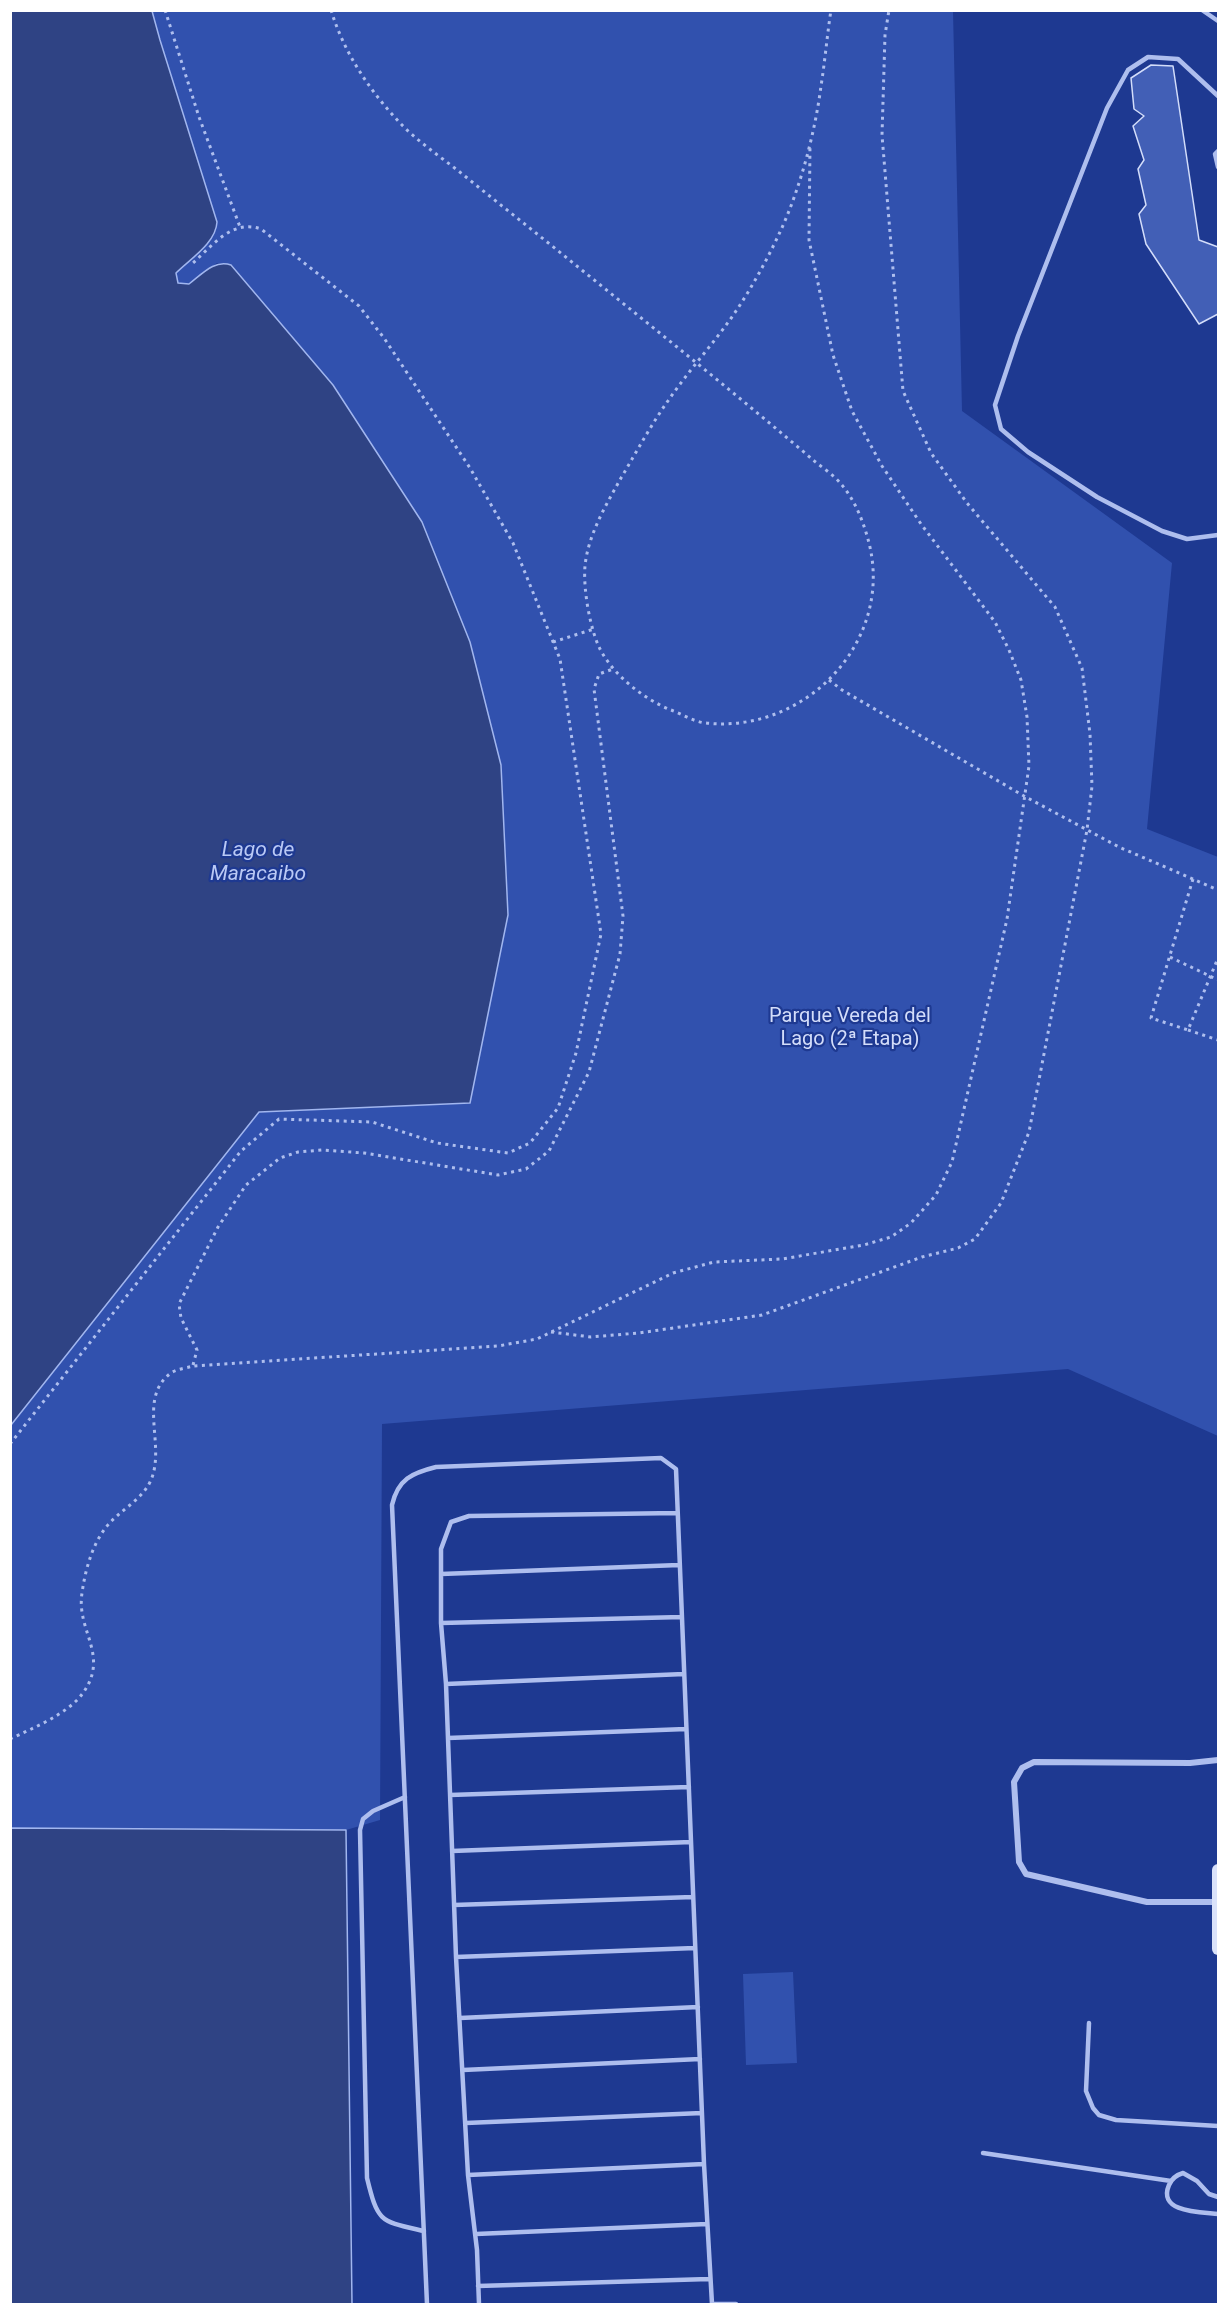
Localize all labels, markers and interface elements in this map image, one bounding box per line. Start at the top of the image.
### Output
water label: Lago de Maracaibo [210,838,306,888]
park label: Parque Vereda del Lago (2ª Etapa) [769,1005,931,1052]

